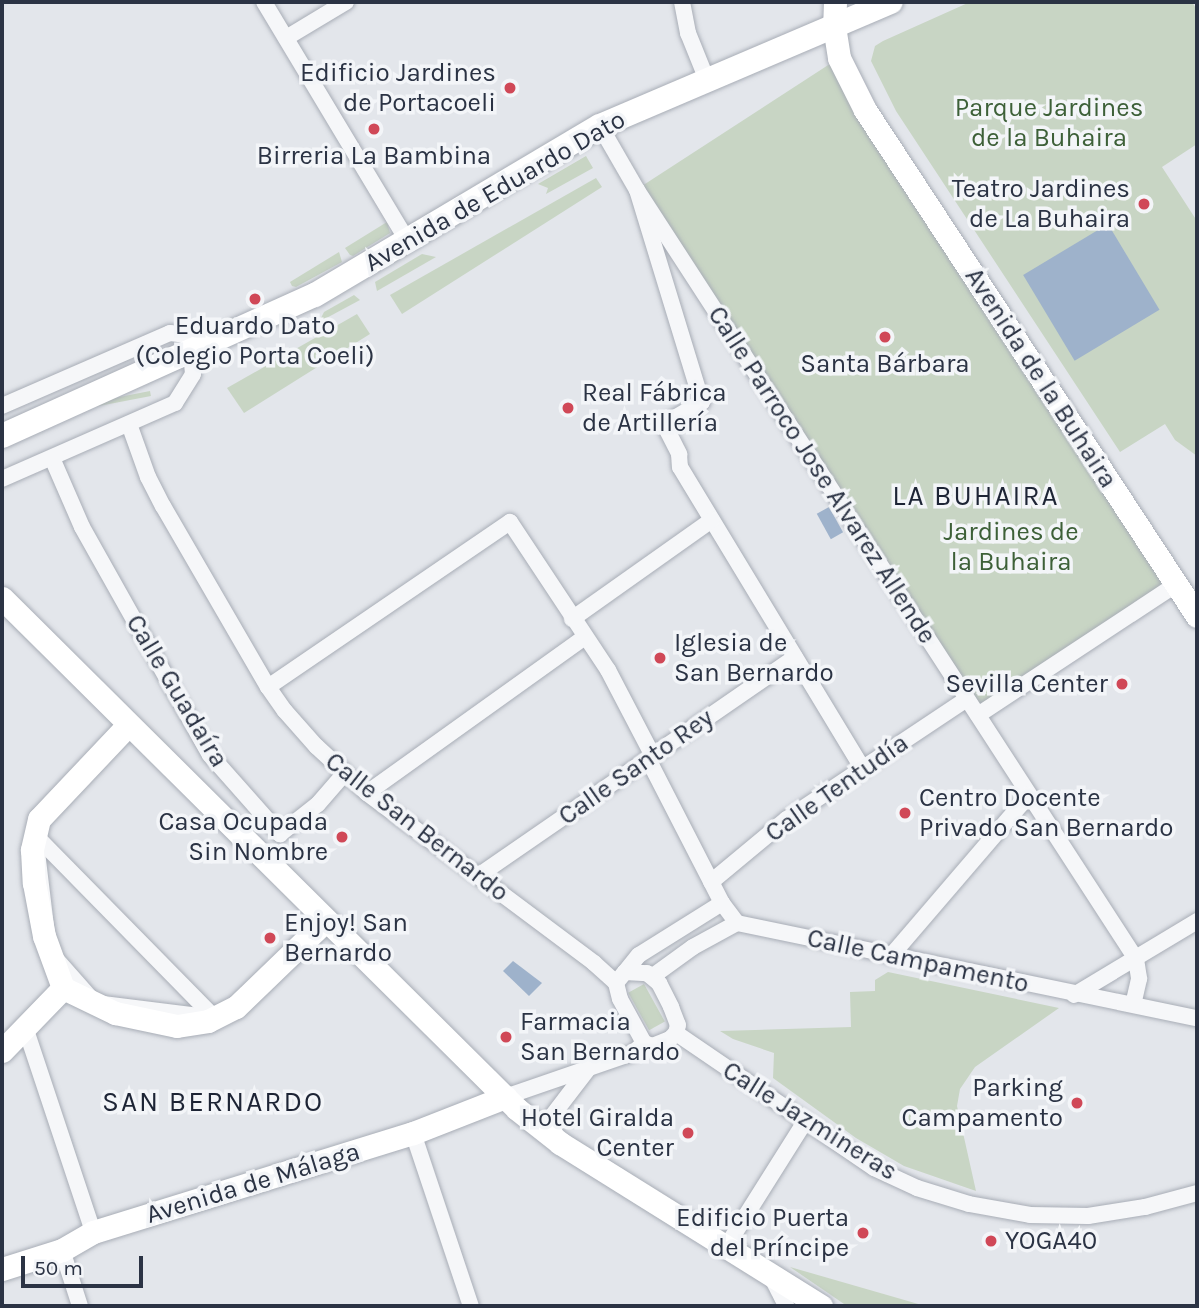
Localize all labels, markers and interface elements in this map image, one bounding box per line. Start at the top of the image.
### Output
place label: Edificio Jardines de Portacoeli [300,57,496,119]
marker: Edificio Jardines de Portacoeli [502,80,518,96]
park label: Parque Jardines de la Buhaira [955,92,1143,154]
street label: Avenida de Eduardo Dato [359,104,631,278]
marker: Birreria La Bambina [366,121,382,137]
place label: Birreria La Bambina [257,140,491,172]
place label: Teatro Jardines de La Buhaira [952,173,1130,234]
marker: Teatro Jardines de La Buhaira [1136,196,1152,212]
street label: Avenida de la Buhaira [958,262,1124,494]
marker: Eduardo Dato (Colegio Porta Coeli) [247,291,263,307]
street label: Calle Parroco Jose Alvarez Allende [701,300,943,650]
place label: Eduardo Dato (Colegio Porta Coeli) [136,310,374,372]
marker: Santa Bárbara [877,329,893,345]
place label: Santa Bárbara [800,348,970,380]
place label: Real Fábrica de Artillería [582,377,727,438]
marker: Real Fábrica de Artillería [560,400,576,416]
district label: LA BUHAIRA [894,479,1058,513]
park label: Jardines de la Buhaira [944,516,1078,578]
street label: Calle Guadaíra [119,609,235,773]
place label: Iglesia de San Bernardo [674,627,834,688]
marker: Iglesia de San Bernardo [652,650,668,666]
place label: Sevilla Center [946,668,1108,700]
marker: Sevilla Center [1114,676,1130,692]
street label: Calle Santo Rey [553,702,719,832]
street label: Calle Tentudía [759,727,915,849]
street label: Calle San Bernardo [319,746,515,908]
place label: Centro Docente Privado San Bernardo [919,782,1174,844]
marker: Centro Docente Privado San Bernardo [897,805,913,821]
place label: Casa Ocupada Sin Nombre [158,806,328,868]
marker: Casa Ocupada Sin Nombre [334,829,350,845]
place label: Enjoy! San Bernardo [284,907,408,968]
street label: Calle Campamento [804,922,1032,1000]
marker: Enjoy! San Bernardo [262,930,278,946]
place label: Farmacia San Bernardo [520,1006,680,1068]
marker: Farmacia San Bernardo [498,1029,514,1045]
street label: Calle Jazmineras [717,1055,903,1187]
place label: Parking Campamento [902,1072,1063,1134]
district label: SAN BERNARDO [103,1085,323,1119]
marker: Parking Campamento [1069,1095,1085,1111]
place label: Hotel Giralda Center [521,1102,674,1164]
marker: Hotel Giralda Center [680,1125,696,1141]
street label: Avenida de Málaga [142,1136,364,1230]
place label: Edificio Puerta del Príncipe [676,1202,849,1264]
marker: Edificio Puerta del Príncipe [855,1225,871,1241]
place label: YOGA40 [1005,1225,1097,1257]
marker: YOGA40 [983,1233,999,1249]
scale bar [24,1242,147,1286]
text: 50 m [34,1256,83,1280]

